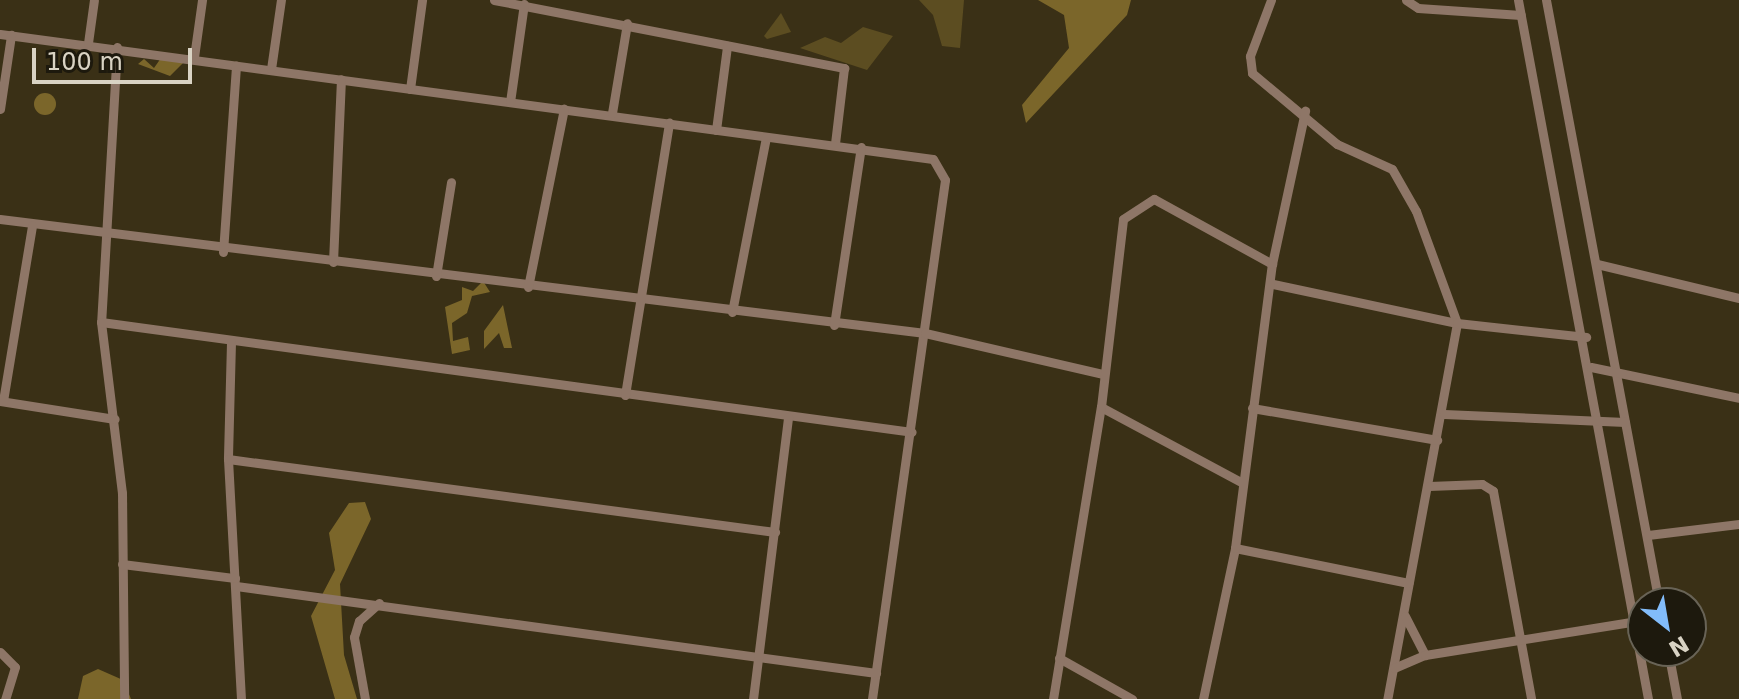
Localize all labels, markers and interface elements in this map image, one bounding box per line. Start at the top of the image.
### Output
scale bar [36,32,196,82]
text: 100 m [46,48,123,76]
north arrow [1627,587,1707,667]
text: N [1664,631,1693,662]

